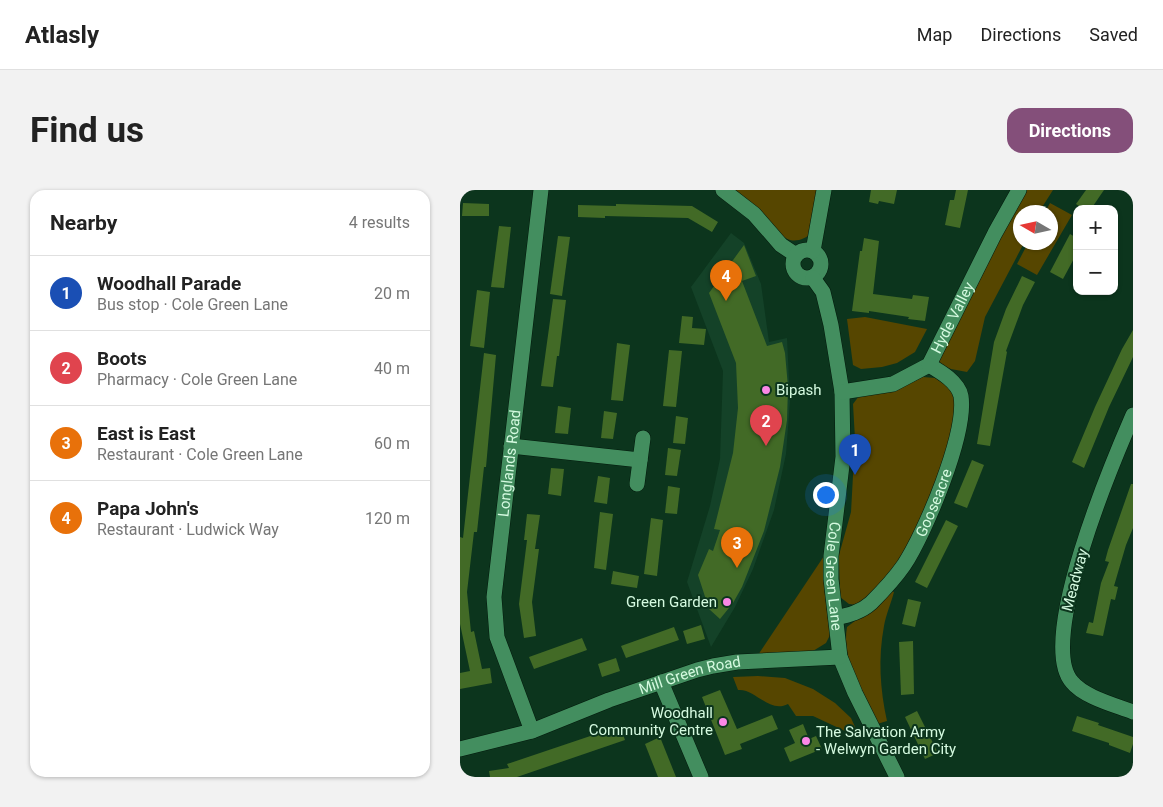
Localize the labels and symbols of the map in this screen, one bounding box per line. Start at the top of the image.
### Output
north arrow [1013,205,1058,250]
pin: 4 [710,260,742,301]
street label: Hyde Valley [927,279,978,357]
place label: Bipash [776,381,822,399]
marker: Bipash [760,384,772,396]
pin: 2 [750,405,782,446]
street label: Longlands Road [494,409,525,518]
pin: 1 [839,434,871,475]
street label: Gooseacre [912,466,956,540]
your location [813,482,839,508]
street label: Cole Green Lane [822,521,846,632]
pin: 3 [721,527,753,568]
street label: Meadway [1058,547,1092,613]
place label: Green Garden [626,593,717,611]
marker: Green Garden [721,596,733,608]
street label: Mill Green Road [636,653,742,698]
place label: Woodhall Community Centre [589,704,713,739]
marker: Woodhall Community Centre [717,716,729,728]
place label: The Salvation Army - Welwyn Garden City [816,723,956,758]
marker: The Salvation Army - Welwyn Garden City [800,735,812,747]

